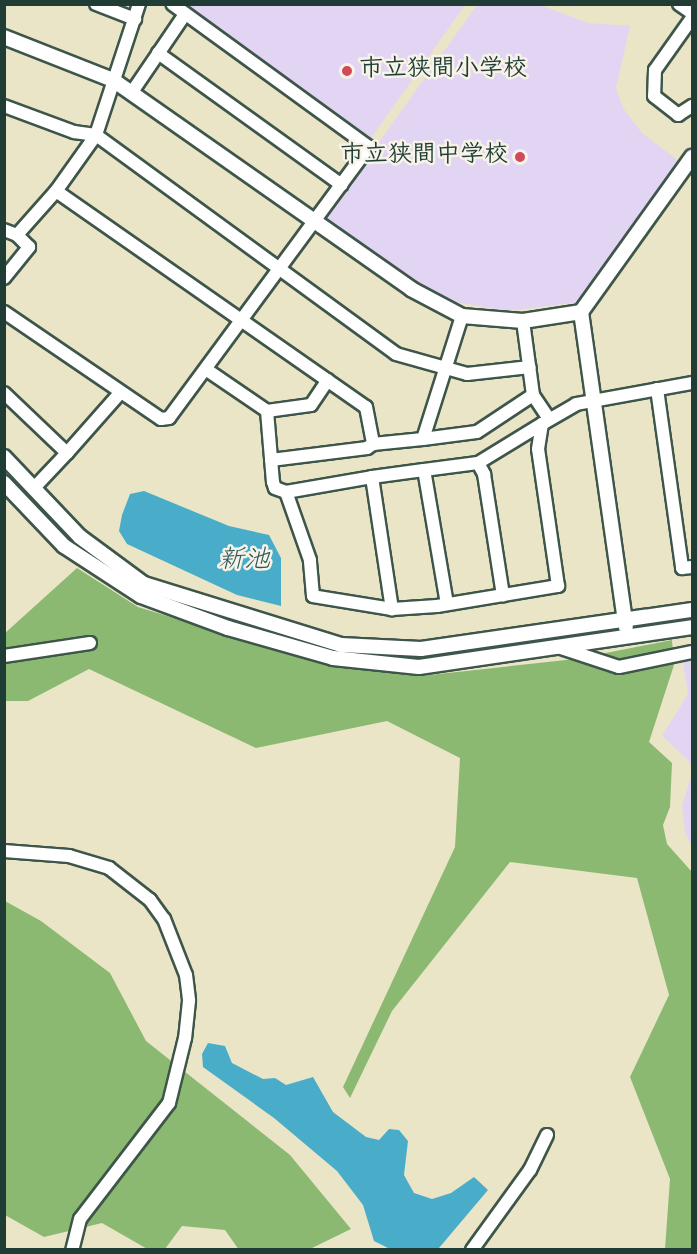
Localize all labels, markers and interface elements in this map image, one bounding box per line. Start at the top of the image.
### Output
place label: 市立狭間小学校 [359,57,527,85]
marker: 市立狭間小学校 [340,64,354,78]
place label: 市立狭間中学校 [340,143,508,171]
marker: 市立狭間中学校 [513,150,527,164]
water label: 新池 [218,546,270,578]

